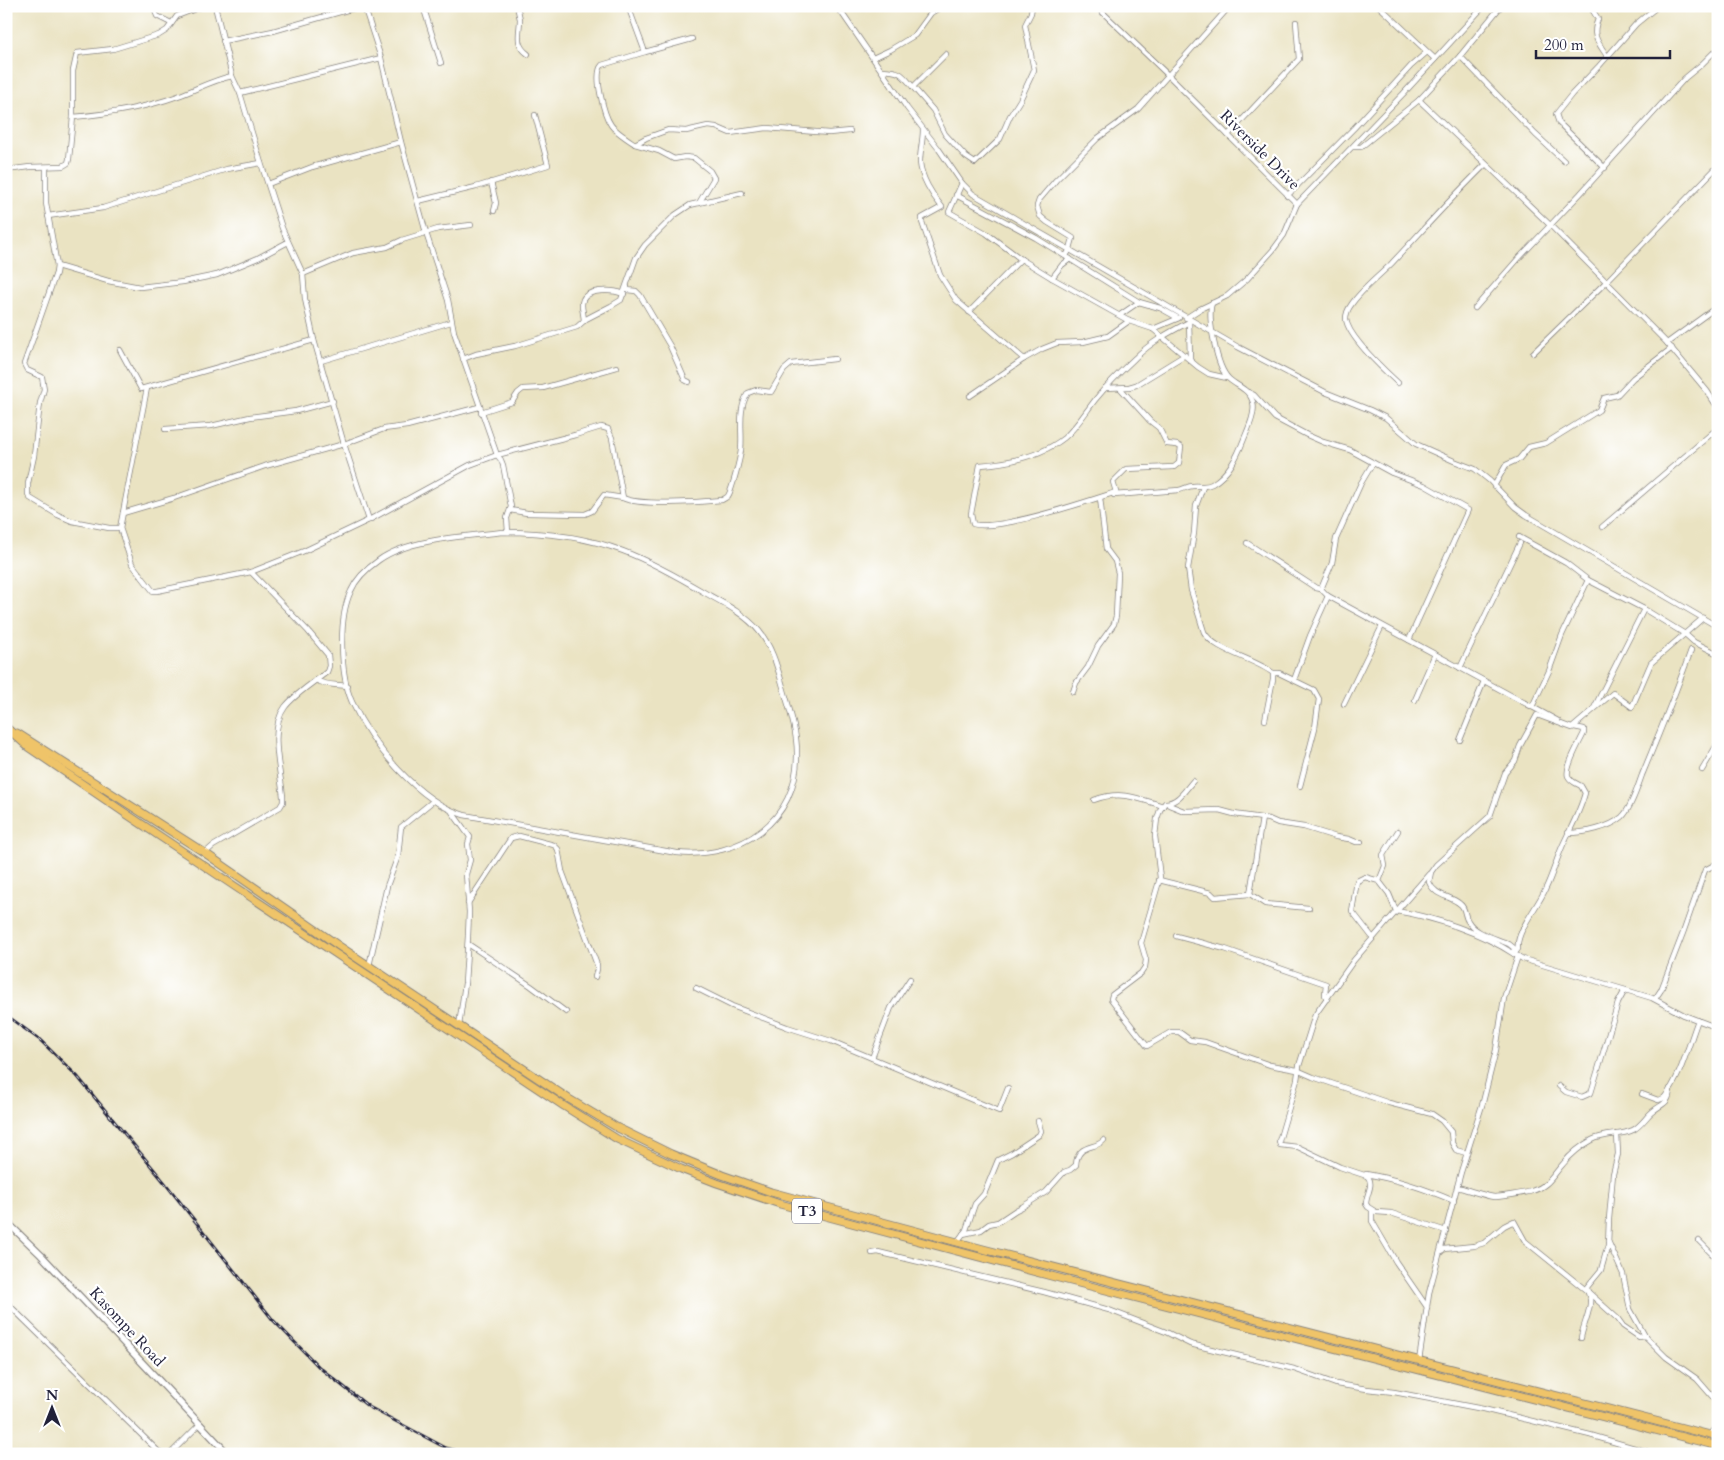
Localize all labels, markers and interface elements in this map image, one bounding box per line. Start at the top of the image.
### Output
scale bar [1536,28,1670,60]
text: 200 m [1544,35,1584,55]
street label: Riverside Drive [1215,105,1305,195]
road number: T3 [792,1198,822,1224]
street label: Kasompe Road [84,1282,170,1372]
north arrow [28,1382,78,1432]
text: N [46,1386,58,1405]

